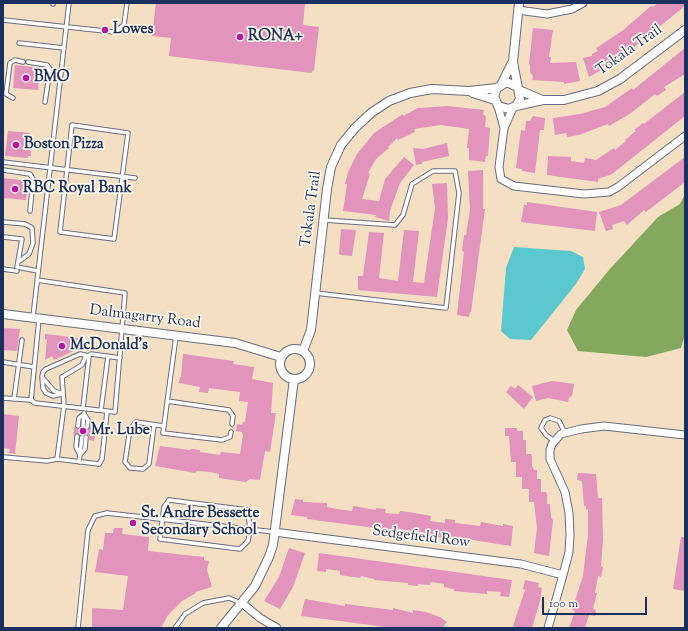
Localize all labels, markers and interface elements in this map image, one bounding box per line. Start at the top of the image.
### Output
place label: Lowes [113,21,153,39]
street label: Tokala Trail [593,22,667,80]
marker: Lowes [100,25,110,35]
place label: RONA+ [248,28,303,46]
marker: RONA+ [235,32,245,42]
place label: BMO [34,69,70,87]
marker: BMO [21,73,31,83]
place label: Boston Pizza [24,136,104,154]
marker: Boston Pizza [11,140,21,150]
street label: Tokala Trail [298,170,326,248]
place label: RBC Royal Bank [23,180,132,198]
marker: RBC Royal Bank [10,184,20,194]
street label: Dalmagarry Road [88,302,202,334]
place label: McDonald's [70,337,148,355]
marker: McDonald's [57,341,67,351]
place label: Mr. Lube [91,422,150,440]
marker: Mr. Lube [78,426,88,436]
place label: St. Andre Bessette Secondary School [141,505,259,540]
marker: St. Andre Bessette Secondary School [128,518,138,528]
street label: Sedgefield Row [371,523,471,553]
scale bar [544,589,649,615]
text: 100 m [549,595,578,613]

